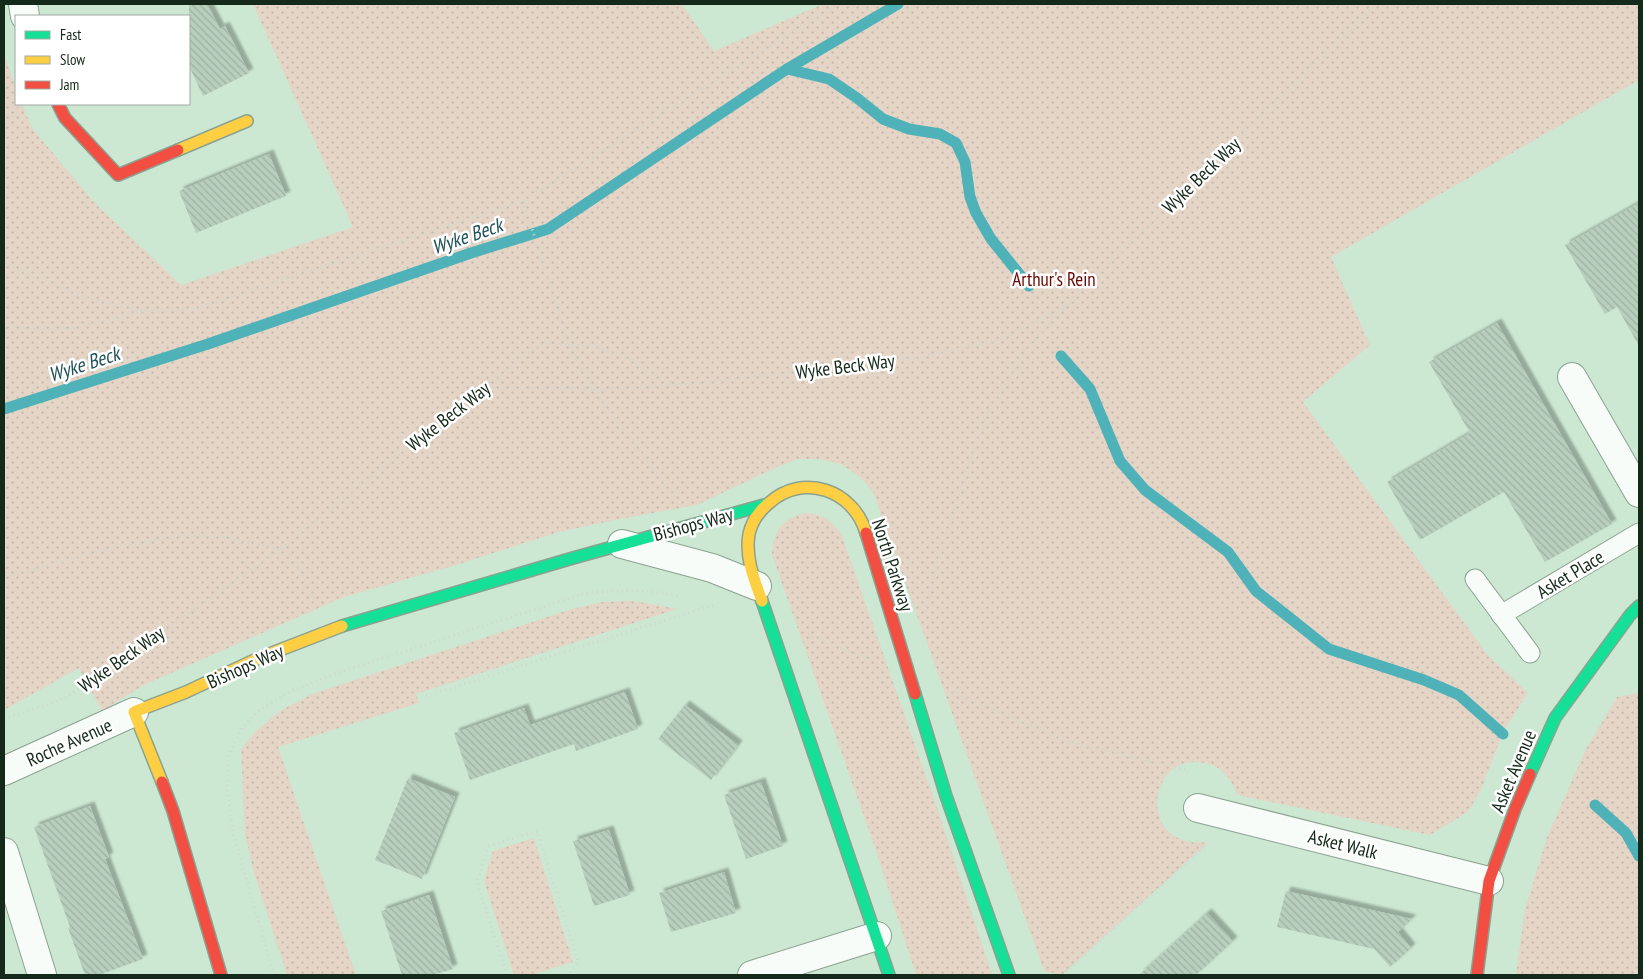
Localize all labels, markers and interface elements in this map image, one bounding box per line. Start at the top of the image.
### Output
legend [15,15,190,105]
text: Fast [60,25,81,44]
text: Slow [60,50,85,69]
text: Jam [59,75,79,94]
street label: Wyke Beck Way [1157,131,1246,218]
water label: Wyke Beck [428,211,508,260]
park label: Arthur's Rein [1012,267,1096,291]
water label: Wyke Beck [45,340,125,388]
street label: Wyke Beck Way [794,348,897,384]
street label: Wyke Beck Way [401,375,495,456]
street label: Bishops Way [651,502,736,546]
street label: North Parkway [867,516,919,615]
street label: Asket Place [1532,544,1608,603]
street label: Wyke Beck Way [73,620,169,697]
street label: Bishops Way [203,638,288,694]
street label: Roche Avenue [22,712,116,771]
street label: Asket Avenue [1485,726,1541,816]
street label: Asket Walk [1306,824,1381,864]

